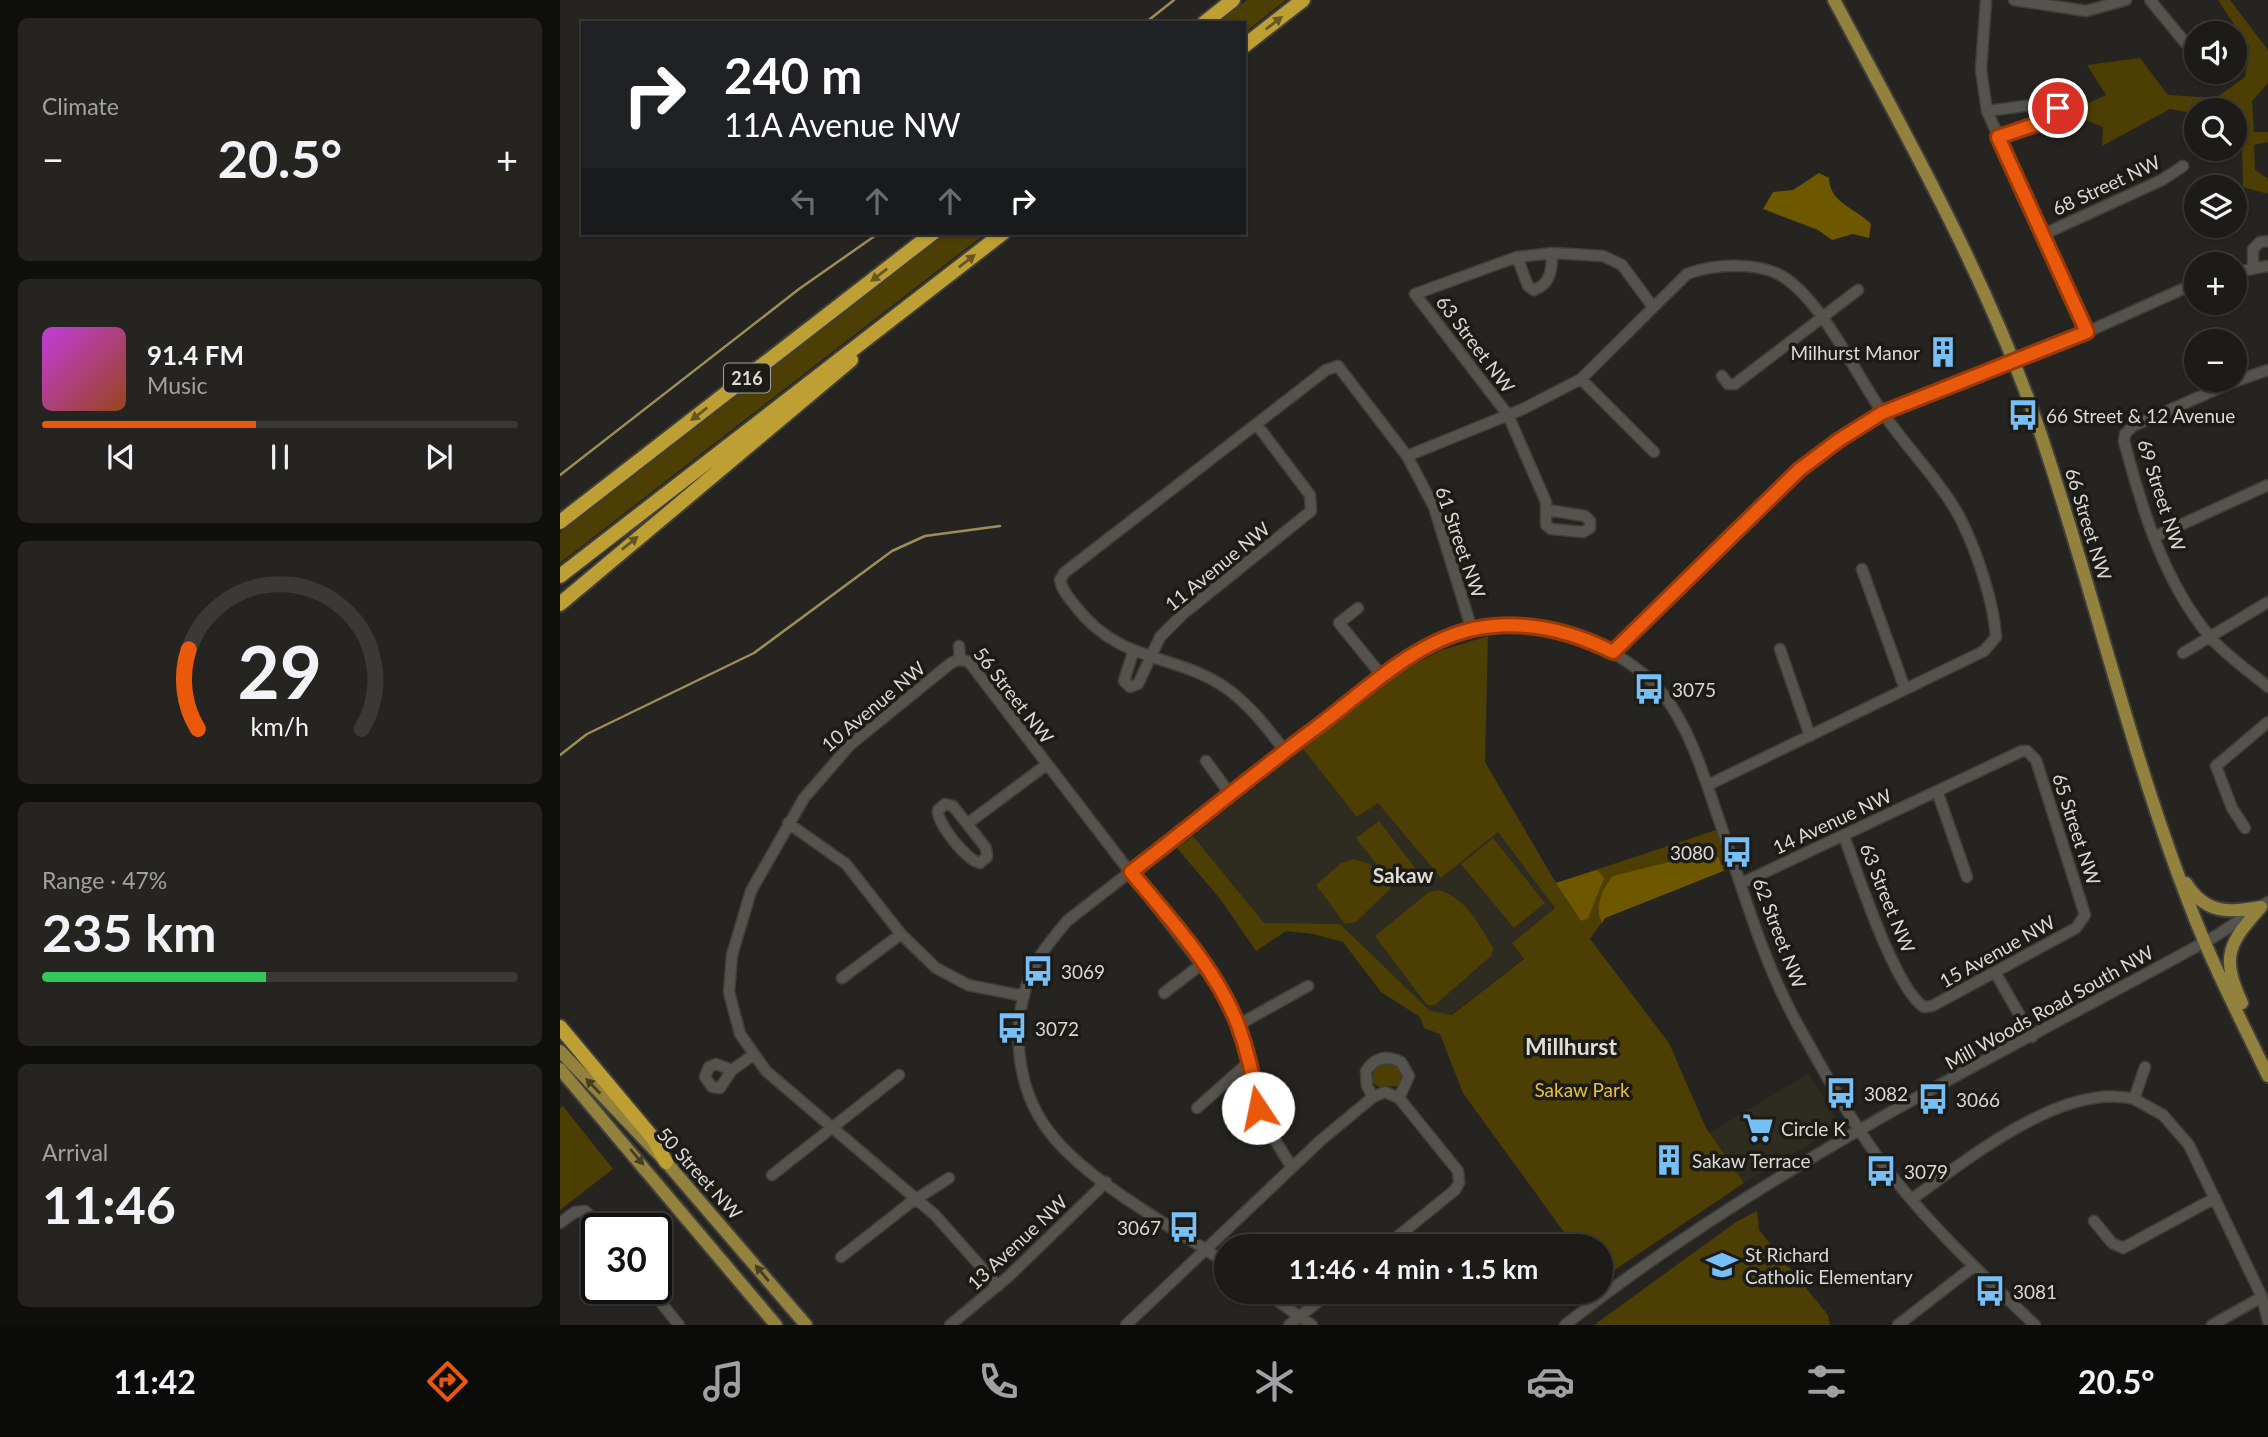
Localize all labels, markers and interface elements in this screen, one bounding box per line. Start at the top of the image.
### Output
one-way arrow [1265,16,1283,30]
map controls [2184,21,2247,392]
button: sound [2184,21,2247,84]
text: 240 m [724,46,862,104]
icon: right [609,49,700,140]
pin [2028,78,2088,138]
icon: arrive [2039,89,2077,127]
text: Climate [42,92,119,120]
button: search [2184,98,2247,161]
text: 11A Avenue NW [724,105,961,144]
text: 20.5° [218,127,342,189]
text: − [42,136,64,182]
text: + [496,136,518,182]
street label: 68 Street NW [2049,150,2164,220]
button: layers [2184,175,2247,238]
icon: left [785,182,823,220]
icon: ahead [858,182,896,220]
icon: ahead [931,182,969,220]
icon: right [1004,182,1042,220]
button: + [2184,252,2247,315]
one-way arrow [958,253,976,268]
one-way arrow [871,267,889,282]
street label: 63 Street NW [1432,291,1520,397]
button: − [2184,329,2247,392]
building icon: Milhurst Manor [1926,335,1960,369]
text: 91.4 FM [147,339,244,371]
place label: Milhurst Manor [1790,341,1920,364]
road number: 216 [724,364,770,392]
text: Music [147,371,207,399]
bus stop icon: 66 Street & 12 Avenue [2006,398,2040,432]
place label: 66 Street & 12 Avenue [2046,404,2235,427]
one-way arrow [691,407,709,422]
street label: 69 Street NW [2133,436,2191,554]
icon: previous [102,438,140,476]
icon: pause [261,438,299,476]
icon: next [420,438,458,476]
street label: 66 Street NW [2061,465,2117,583]
street label: 61 Street NW [1431,483,1491,601]
street label: 11 Avenue NW [1160,517,1274,615]
one-way arrow [621,536,639,551]
text: 29 [238,627,322,715]
street label: 56 Street NW [969,642,1059,748]
street label: 10 Avenue NW [816,656,930,756]
bus stop icon: 3075 [1632,672,1666,706]
place label: 3075 [1672,678,1716,701]
text: km/h [251,710,309,740]
street label: 65 Street NW [2048,770,2106,888]
street label: 14 Avenue NW [1769,783,1895,859]
bus stop icon: 3080 [1720,835,1754,869]
street label: 63 Street NW [1856,840,1921,956]
place label: 3080 [1670,841,1714,864]
district label: Sakaw [1373,862,1433,887]
text: Range · 47% [42,866,167,894]
street label: 62 Street NW [1748,875,1812,992]
text: 235 km [42,901,216,963]
street label: 15 Avenue NW [1935,910,2059,992]
street label: Mill Woods Road South NW [1941,940,2157,1074]
bus stop icon: 3069 [1021,954,1055,988]
place label: 3069 [1061,960,1105,983]
bus stop icon: 3072 [995,1011,1029,1045]
place label: 3072 [1035,1017,1079,1040]
district label: Millhurst [1525,1032,1617,1060]
position arrow [1221,1071,1295,1145]
bus stop icon: 3082 [1824,1076,1858,1110]
one-way arrow [585,1077,601,1095]
park label: Sakaw Park [1534,1078,1630,1101]
place label: 3082 [1864,1082,1908,1105]
bus stop icon: 3066 [1916,1082,1950,1116]
place label: 3066 [1956,1088,2000,1111]
supermarket icon: Circle K [1741,1111,1775,1145]
place label: Circle K [1781,1117,1846,1140]
street label: 50 Street NW [653,1122,748,1224]
text: Arrival [42,1138,108,1166]
building icon: Sakaw Terrace [1652,1143,1686,1177]
one-way arrow [630,1148,645,1166]
place label: Sakaw Terrace [1692,1149,1810,1172]
bus stop icon: 3079 [1864,1154,1898,1188]
place label: 3079 [1904,1160,1948,1183]
text: 11:46 [42,1173,176,1235]
street label: 13 Avenue NW [962,1190,1072,1294]
bus stop icon: 3067 [1167,1210,1201,1244]
speed limit sign: 30 [581,1213,672,1304]
place label: 3067 [1117,1216,1161,1239]
place label: St Richard Catholic Elementary [1745,1243,1913,1288]
school or university icon: St Richard Catholic Elementary [1705,1248,1739,1282]
text: 11:46 · 4 min · 1.5 km [1289,1253,1538,1285]
one-way arrow [754,1264,770,1282]
bus stop icon: 3081 [1973,1274,2007,1308]
place label: 3081 [2013,1280,2057,1303]
icon: directions [423,1357,472,1406]
icon: music [699,1357,748,1406]
icon: phone [974,1357,1023,1406]
icon: climate [1250,1357,1299,1406]
icon: car [1526,1357,1575,1406]
icon: filters [1802,1357,1851,1406]
text: 11:42 [113,1362,196,1401]
text: 20.5° [2078,1362,2155,1401]

